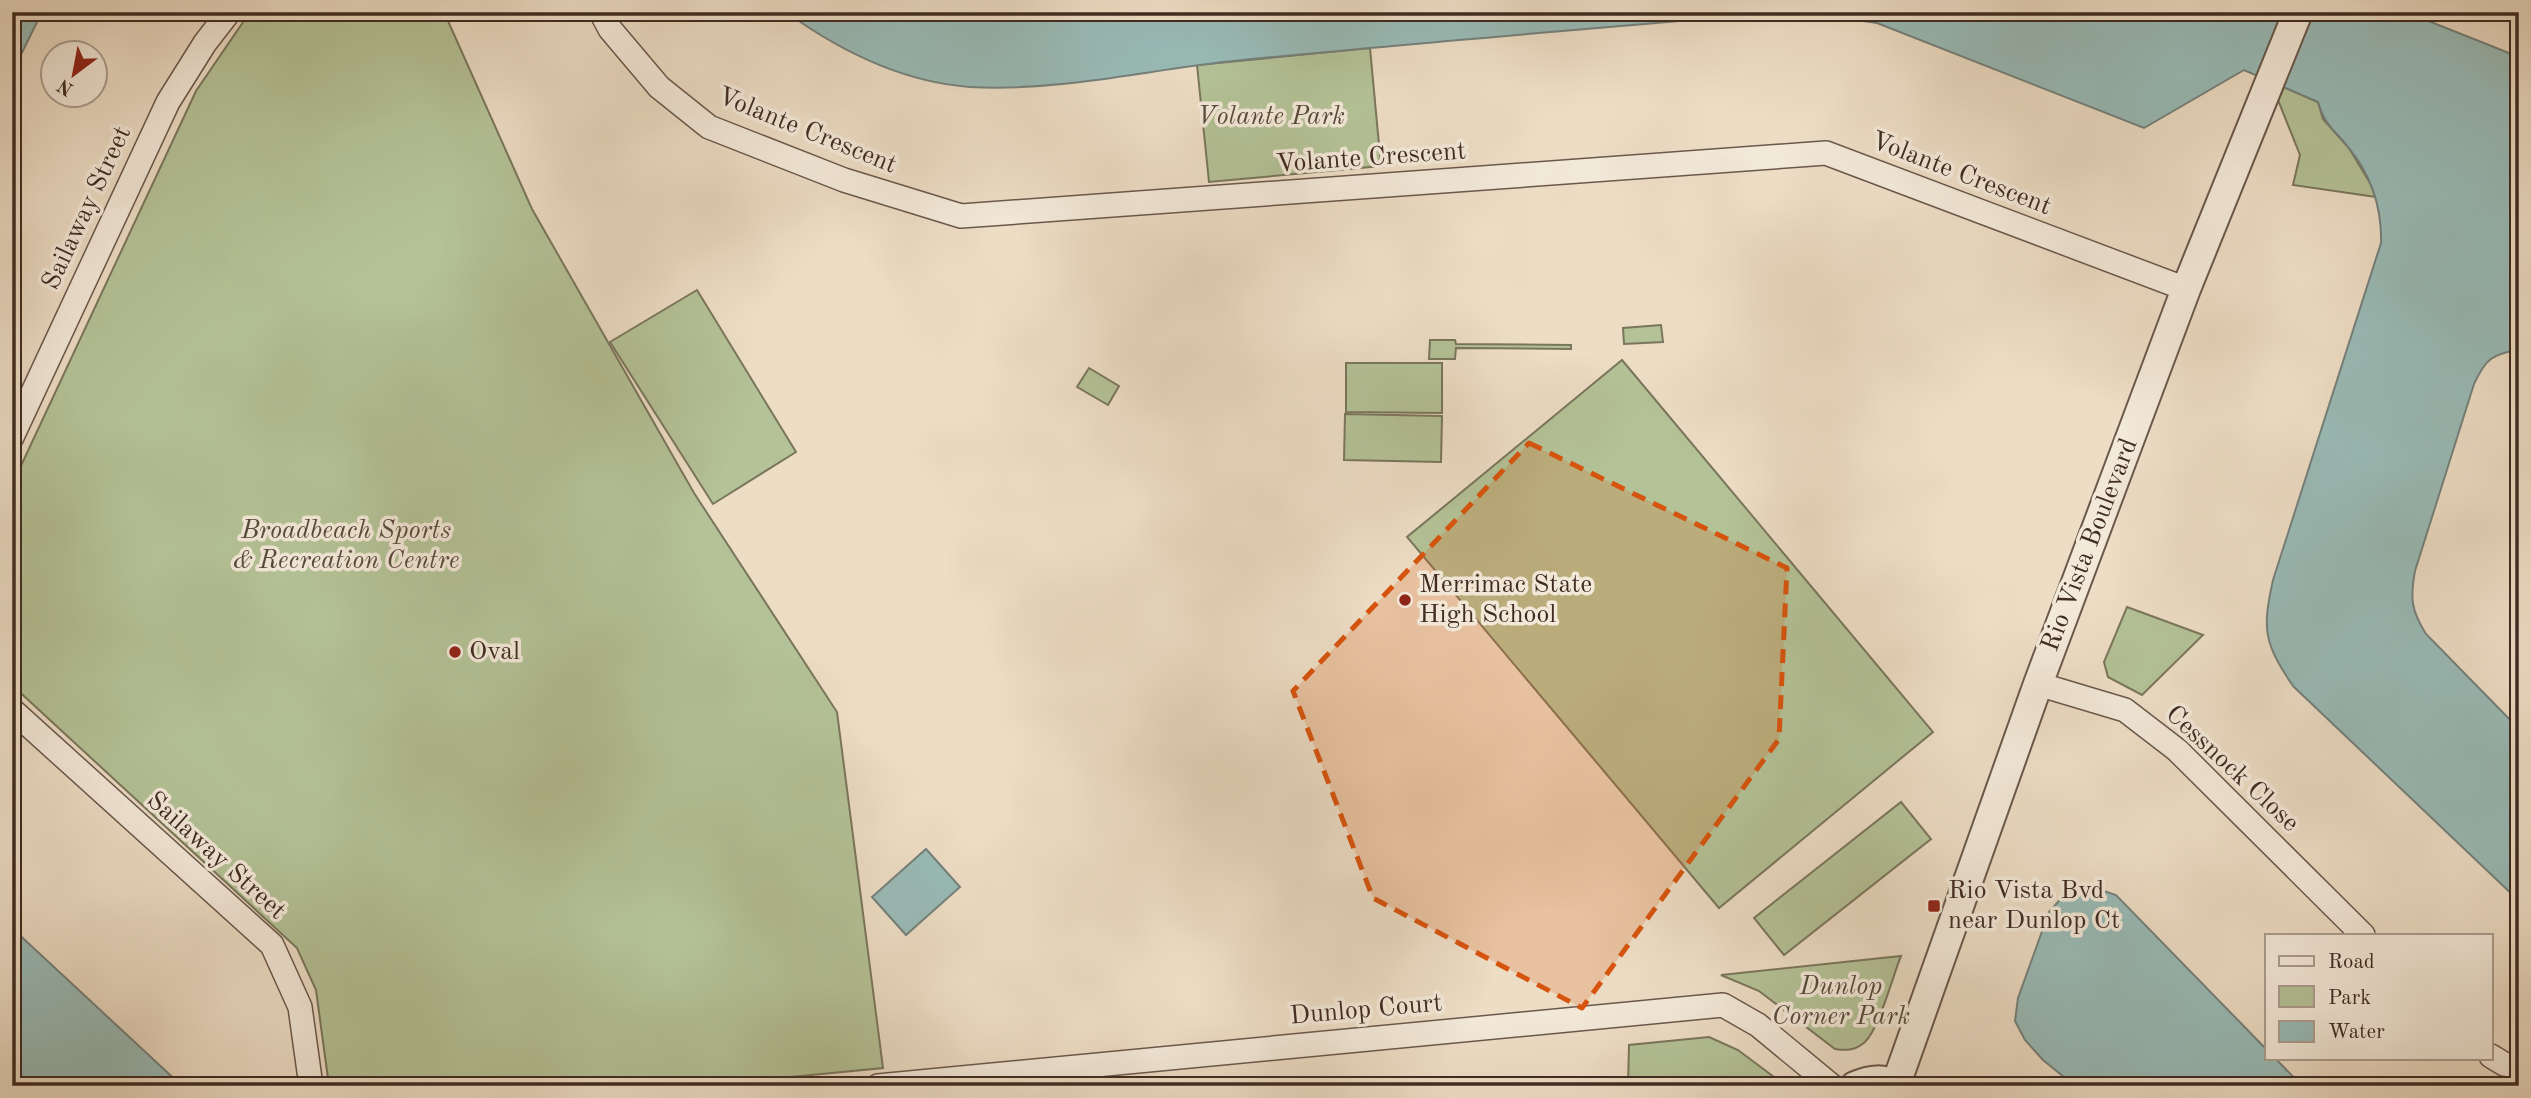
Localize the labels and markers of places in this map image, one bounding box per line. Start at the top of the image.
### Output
place label: Merrimac State High School [1419,572,1592,628]
marker: Merrimac State High School [1397,592,1413,608]
place label: Oval [469,639,520,665]
marker: Oval [447,644,463,660]
place label: Rio Vista Bvd near Dunlop Ct [1948,878,2120,934]
marker: Rio Vista Bvd near Dunlop Ct [1926,898,1942,914]

